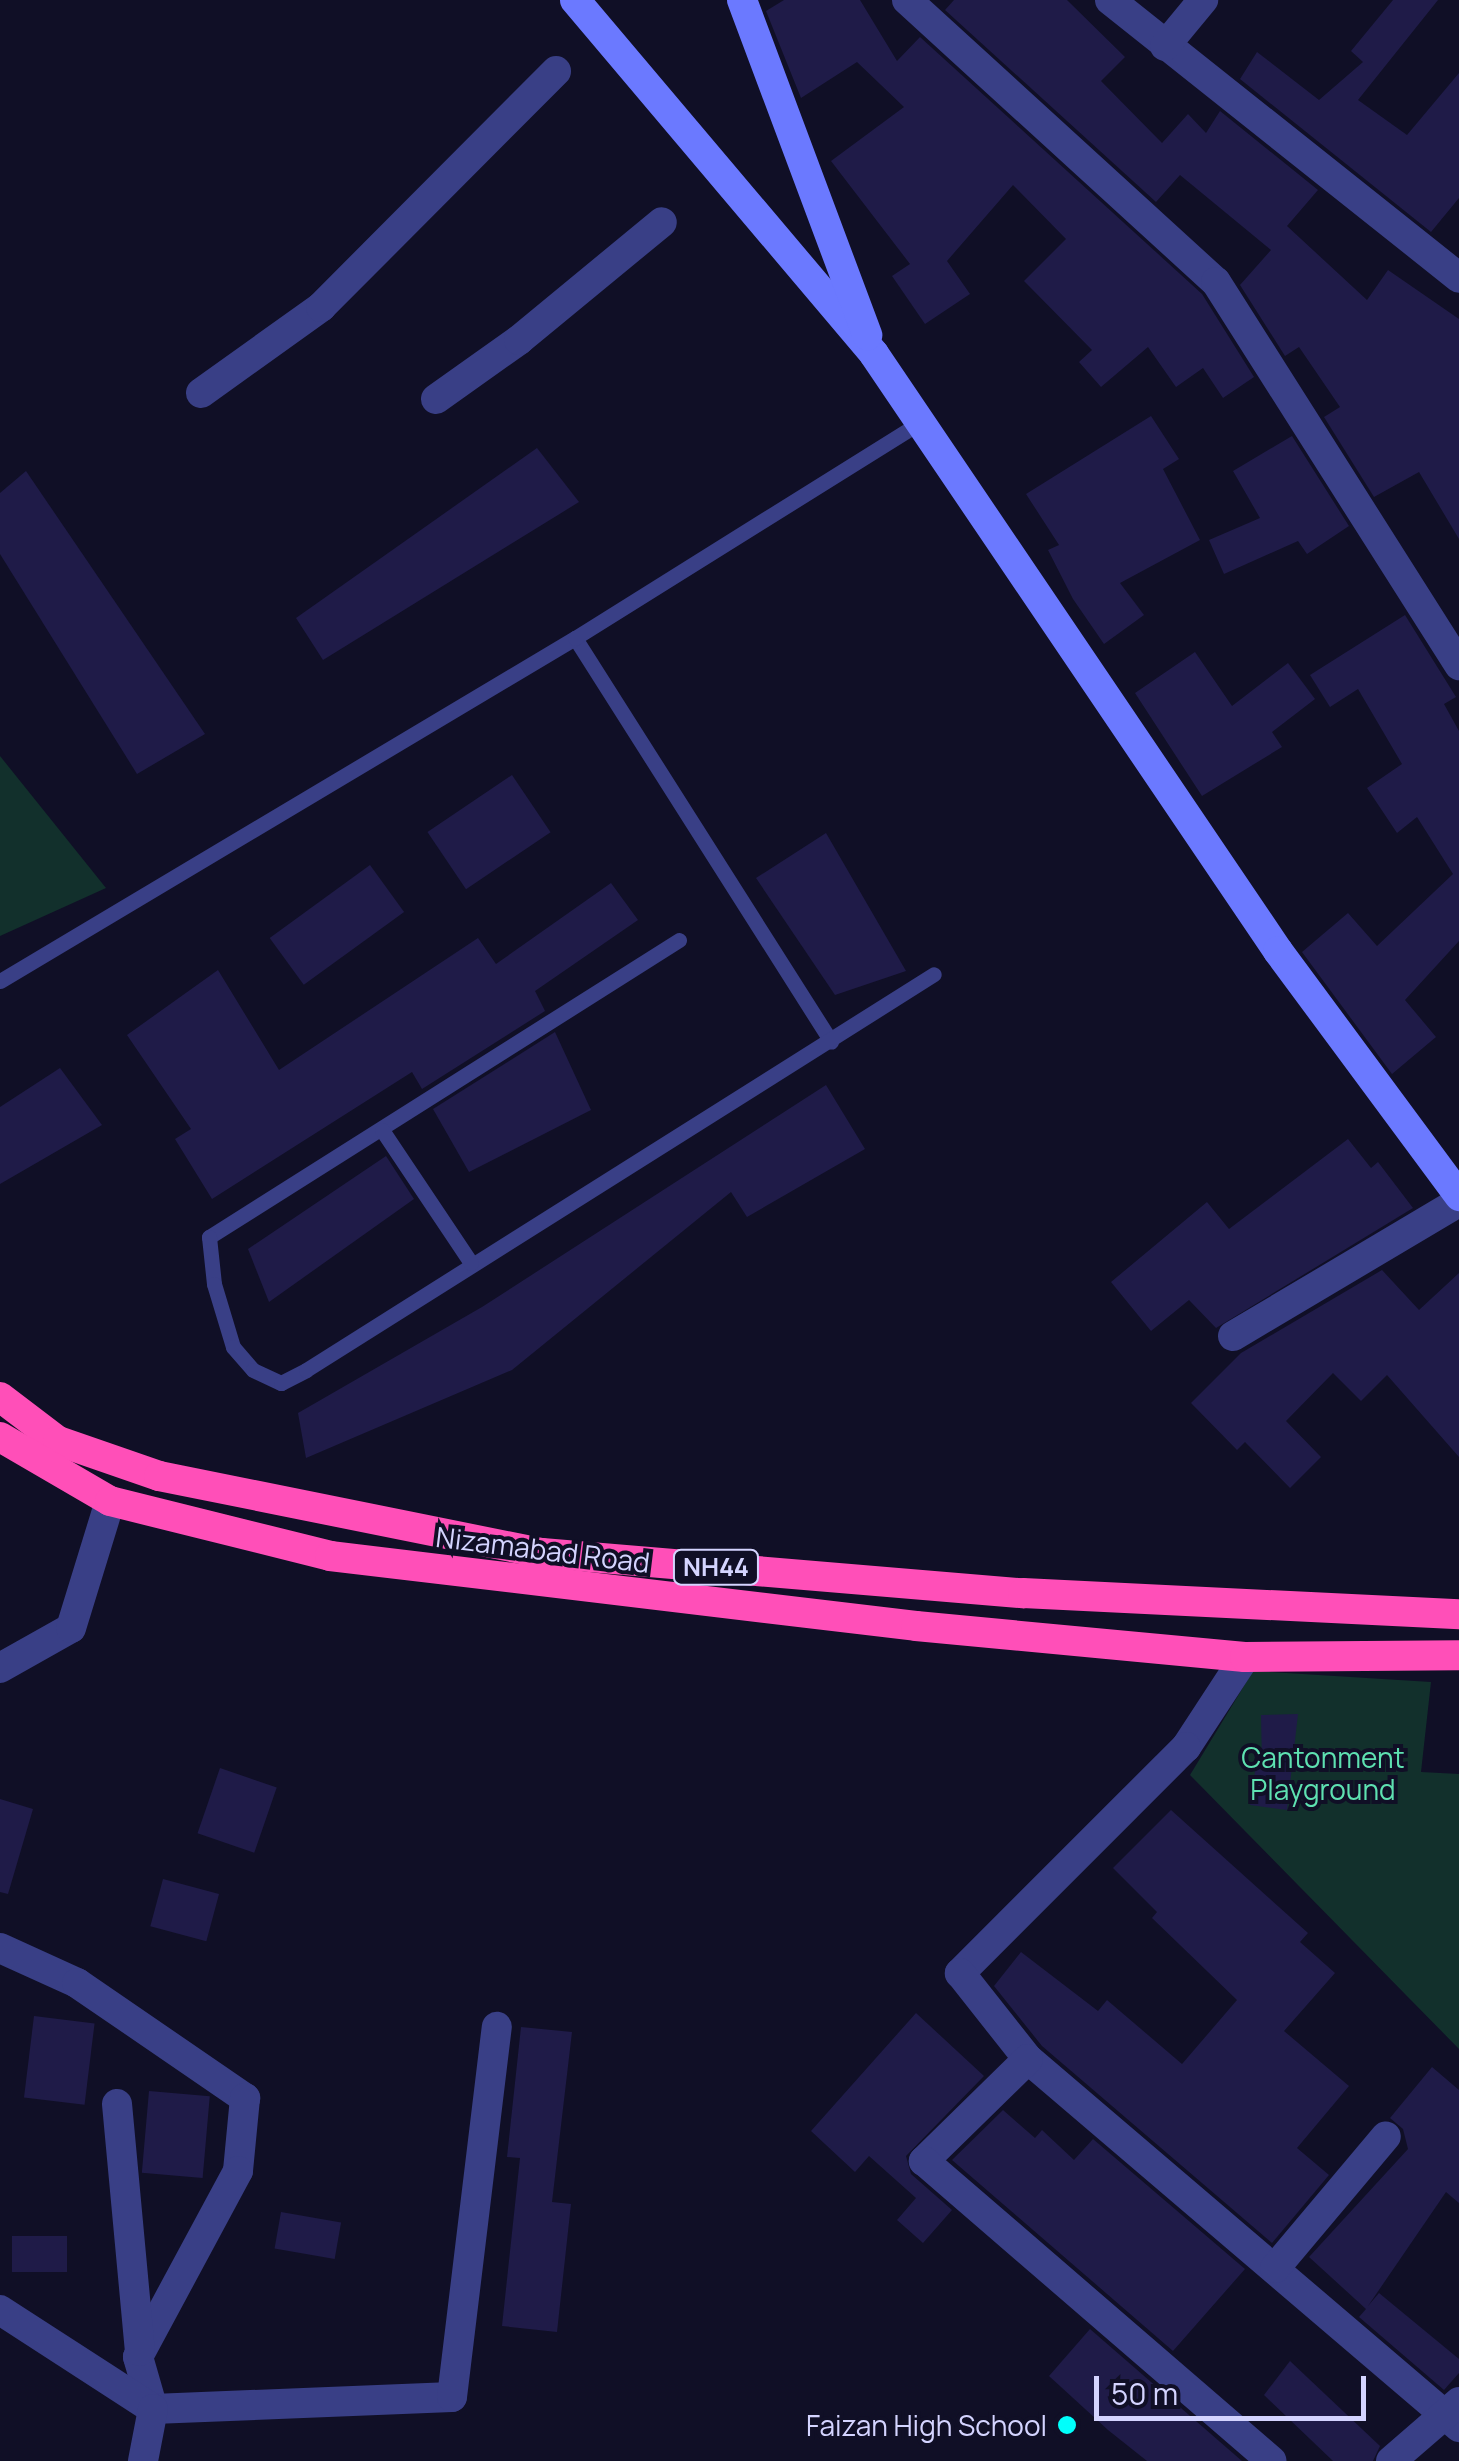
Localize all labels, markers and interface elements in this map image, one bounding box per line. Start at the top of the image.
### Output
street label: Nizamabad Road [434,1519,652,1579]
road number: NH44 [671,1547,761,1587]
park label: Cantonment Playground [1241,1740,1405,1806]
scale bar [1099,2356,1372,2418]
text: 50 m [1111,2373,1178,2414]
place label: Faizan High School [806,2408,1047,2442]
marker: Faizan High School [1056,2414,1078,2436]

